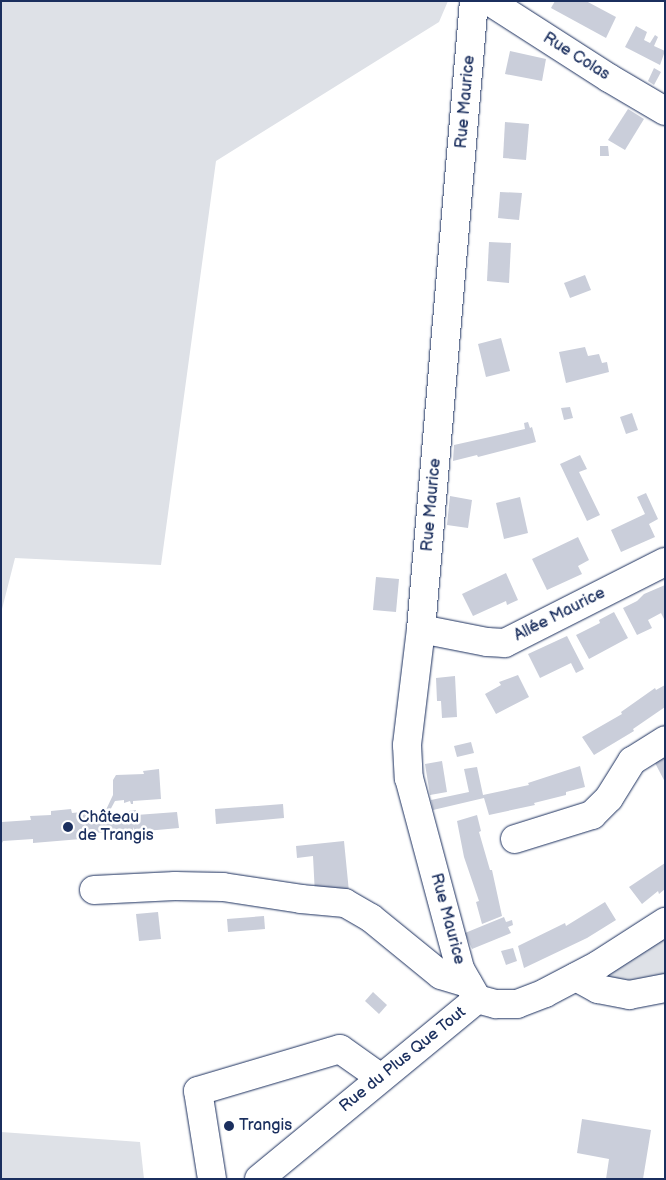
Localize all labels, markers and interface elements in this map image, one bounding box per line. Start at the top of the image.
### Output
street label: Rue Colas [539,29,613,85]
street label: Rue Maurice [452,55,480,149]
street label: Rue Maurice [418,458,446,552]
street label: Allée Maurice [511,584,609,646]
place label: Château de Trangis [78,808,154,846]
marker: Château de Trangis [62,821,74,833]
street label: Rue Maurice [426,871,468,967]
street label: Rue du Plus Que Tout [336,1003,470,1117]
place label: Trangis [239,1116,292,1136]
marker: Trangis [223,1120,235,1132]

